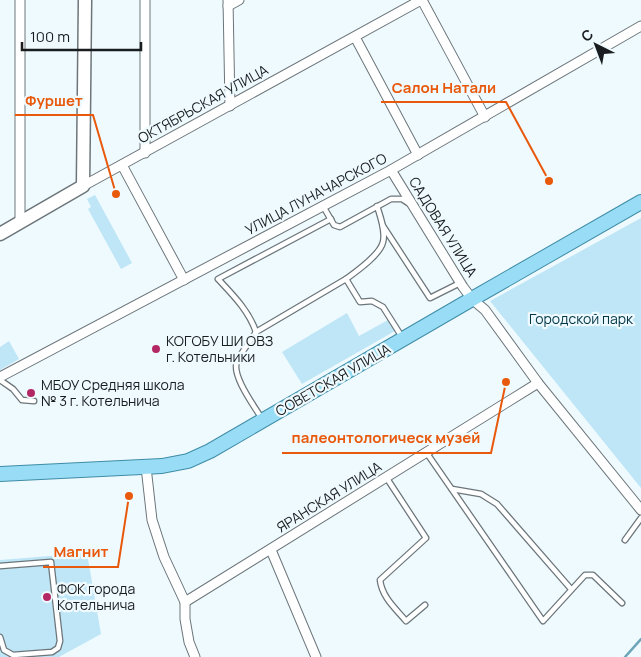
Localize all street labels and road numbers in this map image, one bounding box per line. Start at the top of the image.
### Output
street label: ОКТЯБРЬСКАЯ УЛИЦА [134,60,271,147]
street label: УЛИЦА ЛУНАЧАРСКОГО [242,148,390,239]
street label: САДОВАЯ УЛИЦА [405,173,482,281]
street label: СОВЕТСКАЯ УЛИЦА [272,339,394,420]
street label: ЯРАНСКАЯ УЛИЦА [273,457,385,537]

